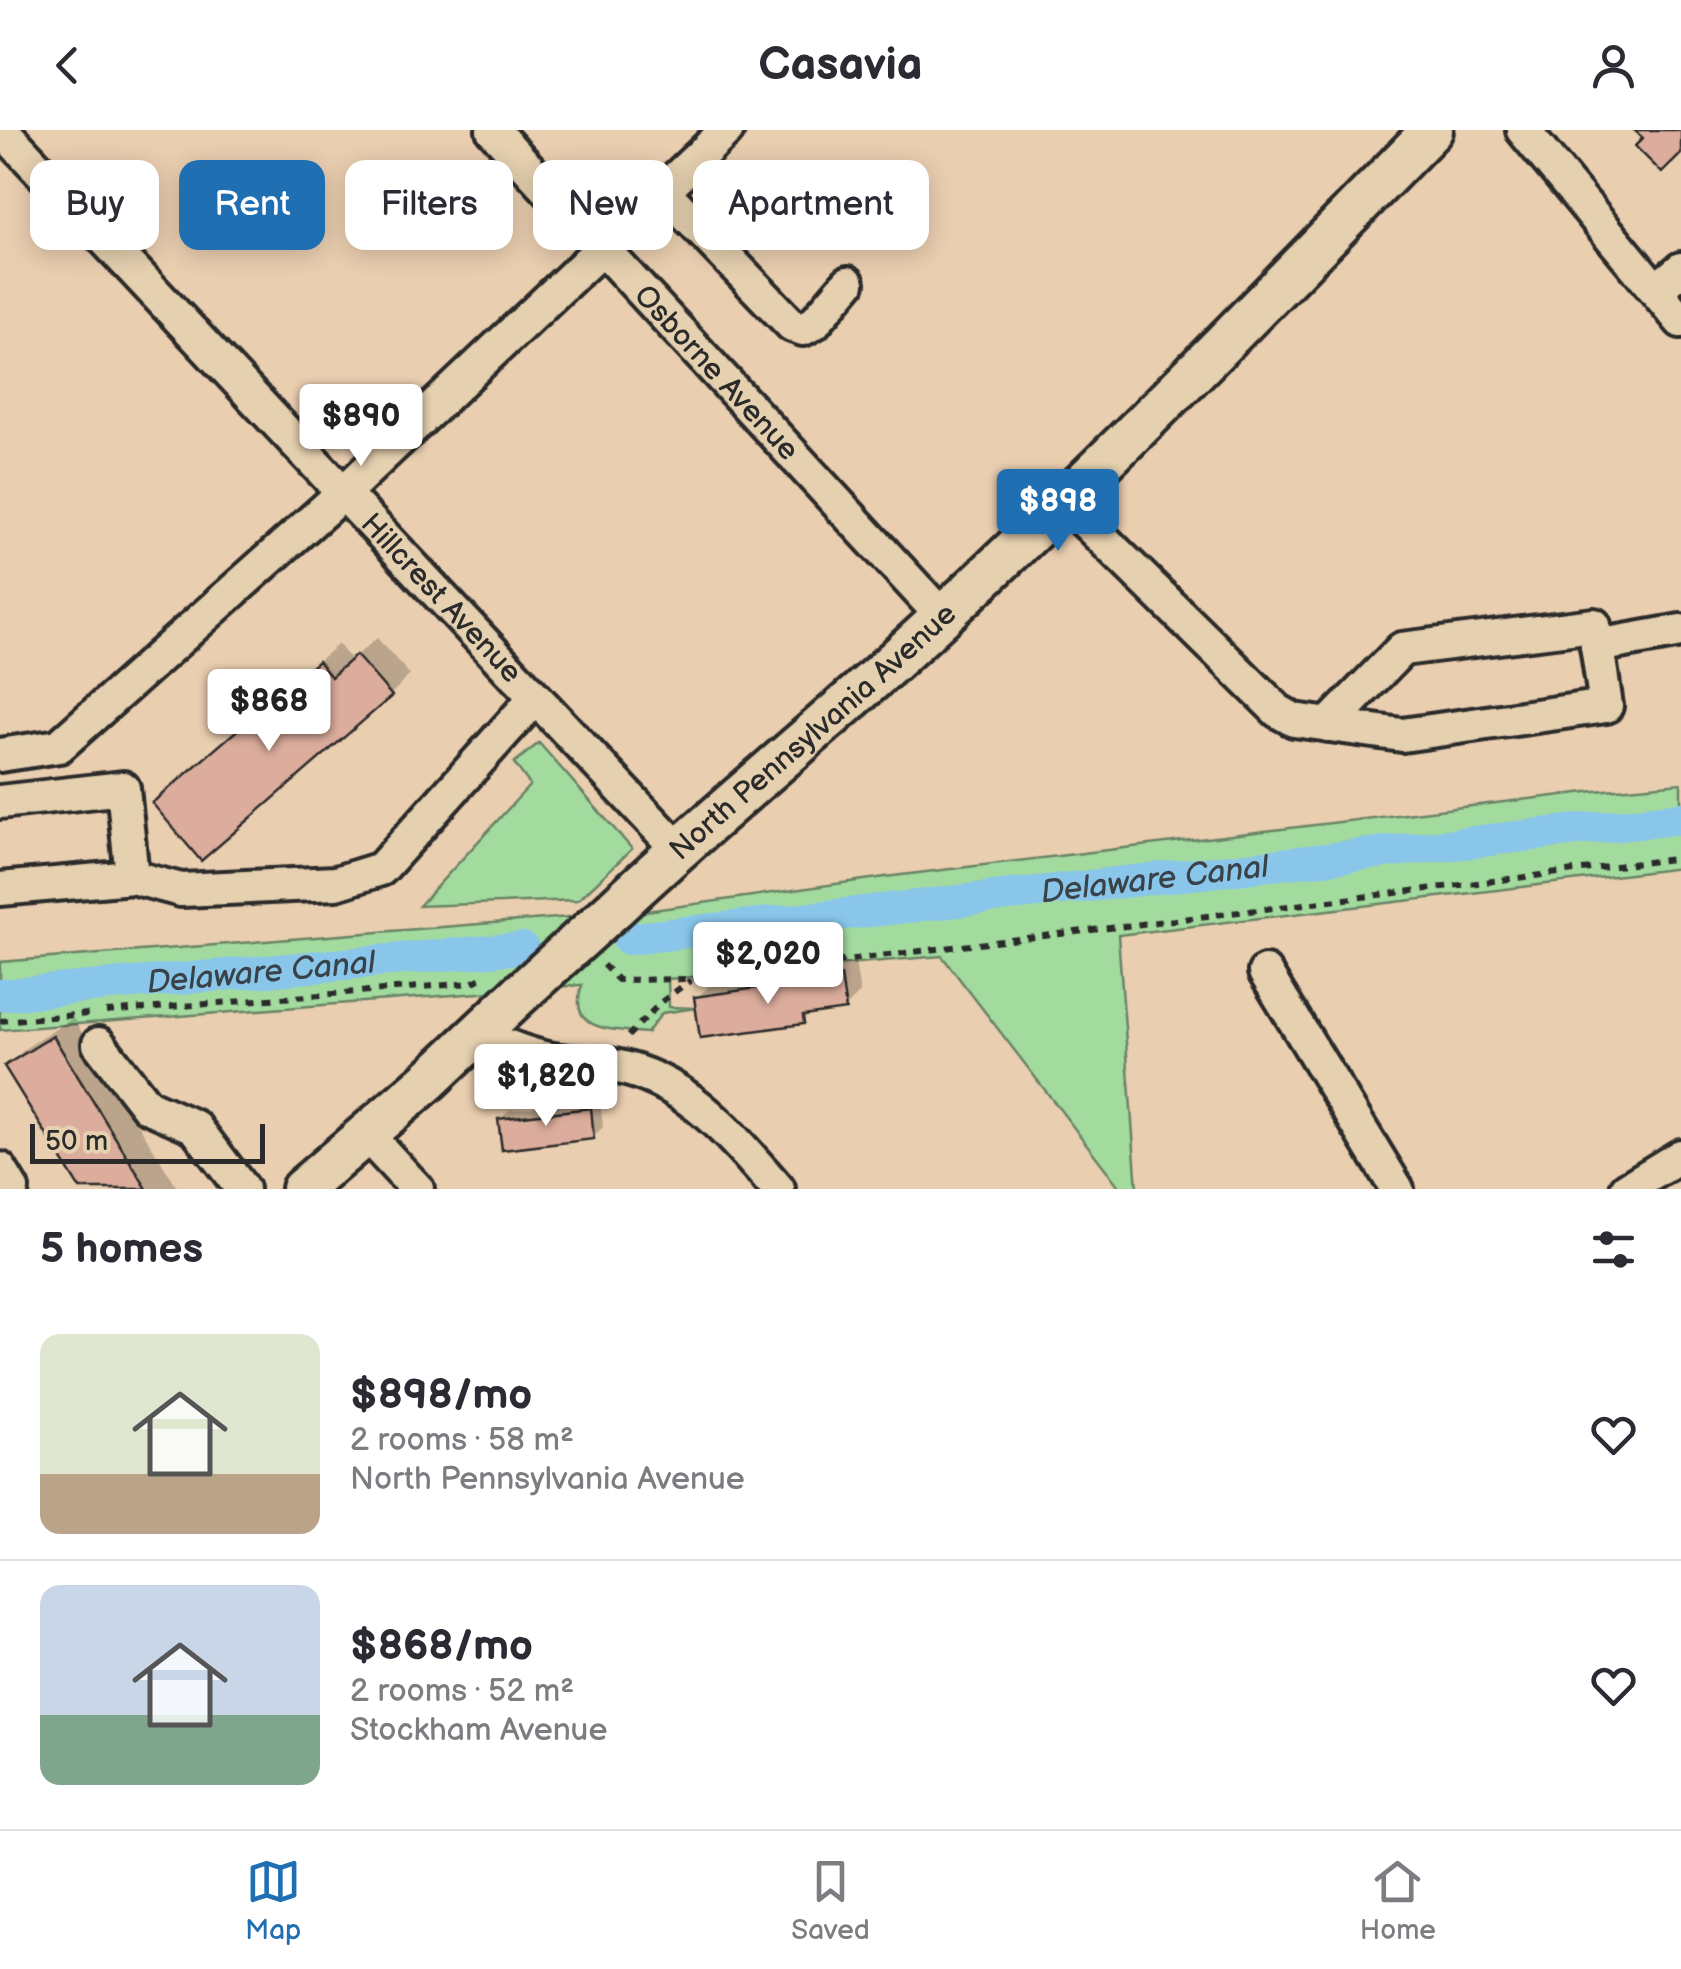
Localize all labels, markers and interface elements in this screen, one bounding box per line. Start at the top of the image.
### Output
icon: back [40,38,95,93]
text: Casavia [759,38,922,93]
icon: person [1586,38,1641,93]
chip: Buy [30,160,159,250]
chip: Rent [179,160,325,250]
chip: Filters [345,160,513,250]
chip: New [533,160,673,250]
chip: Apartment [693,160,929,250]
street label: Osborne Avenue [626,278,806,468]
pin: $890 [302,384,420,469]
text: $890 [321,397,401,436]
pin: $898 [999,469,1117,554]
text: $898 [1019,482,1097,521]
street label: Hillcrest Avenue [353,506,529,691]
street label: North Pennsylvania Avenue [663,596,964,868]
pin: $868 [210,669,328,754]
text: $868 [230,682,308,721]
water label: Delaware Canal [1039,847,1272,912]
pin: $2,020 [687,922,849,1007]
text: $2,020 [715,935,821,974]
water label: Delaware Canal [145,943,379,1003]
pin: $1,820 [465,1044,627,1129]
text: $1,820 [496,1057,596,1096]
scale bar [30,1119,265,1164]
text: 50 m [45,1125,108,1158]
icon: filters [1586,1222,1641,1277]
text: 5 homes [40,1224,203,1275]
text: $898/mo [350,1370,532,1421]
icon: home [120,1374,240,1494]
icon: heart [1586,1407,1641,1462]
text: 2 rooms · 58 m² [350,1421,574,1460]
text: North Pennsylvania Avenue [350,1460,745,1499]
text: $868/mo [350,1621,533,1672]
icon: home [120,1625,240,1745]
icon: heart [1586,1658,1641,1713]
text: 2 rooms · 52 m² [350,1672,574,1711]
text: Stockham Avenue [350,1711,607,1750]
tab: Map [245,1854,301,1947]
tab: Saved [791,1854,870,1947]
tab: Home [1360,1854,1436,1947]

